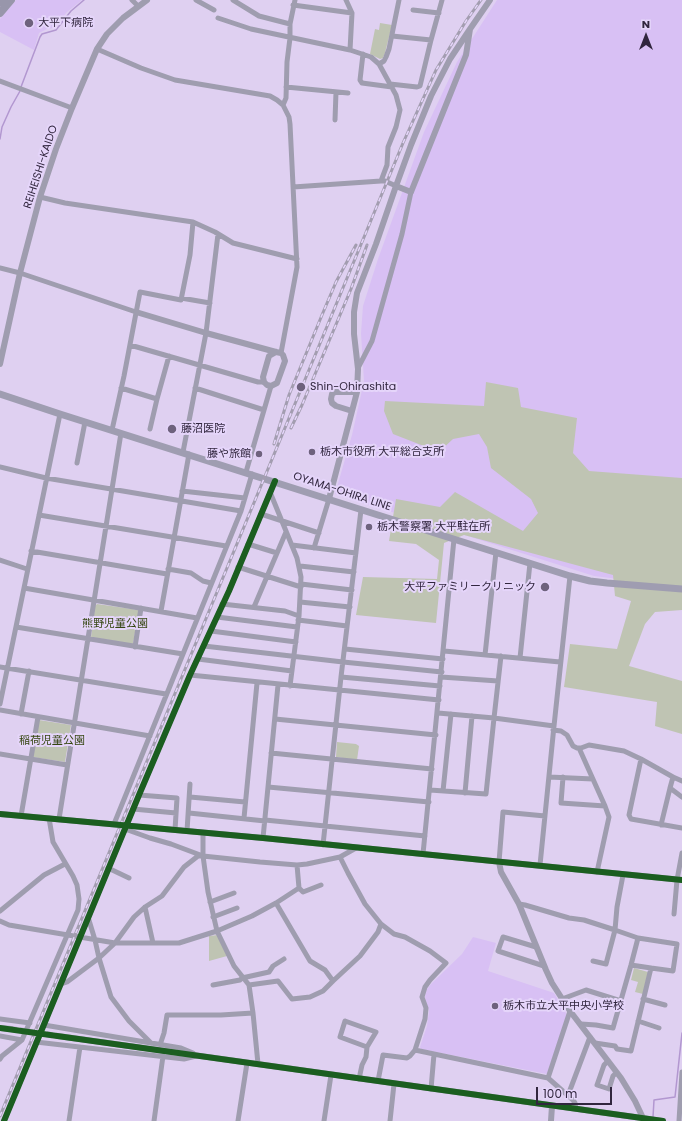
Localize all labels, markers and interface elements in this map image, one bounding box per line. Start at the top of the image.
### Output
place label: 大平下病院 [38,16,93,30]
north arrow [626,16,666,56]
text: N [642,16,650,32]
marker: 大平下病院 [23,17,35,29]
street label: REIHEISHI-KAIDO [21,124,61,210]
place label: Shin-Ohirashita [310,380,396,394]
marker: Shin-Ohirashita [295,381,307,393]
place label: 藤沼医院 [181,422,225,436]
marker: 藤沼医院 [166,423,178,435]
place label: 栃木市役所 大平総合支所 [320,445,444,459]
place label: 藤や旅館 [207,447,251,461]
marker: 栃木市役所 大平総合支所 [307,447,317,457]
marker: 藤や旅館 [254,449,264,459]
street label: OYAMA-OHIRA LINE [291,470,393,514]
place label: 栃木警察署 大平駐在所 [377,520,490,534]
marker: 栃木警察署 大平駐在所 [364,522,374,532]
place label: 大平ファミリークリニック [404,580,536,594]
marker: 大平ファミリークリニック [539,581,551,593]
park label: 熊野児童公園 [82,617,148,631]
park label: 稲荷児童公園 [19,734,85,748]
place label: 栃木市立大平中央小学校 [503,999,624,1013]
marker: 栃木市立大平中央小学校 [490,1001,500,1011]
scale bar [538,1079,614,1105]
text: 100 m [543,1085,577,1102]

